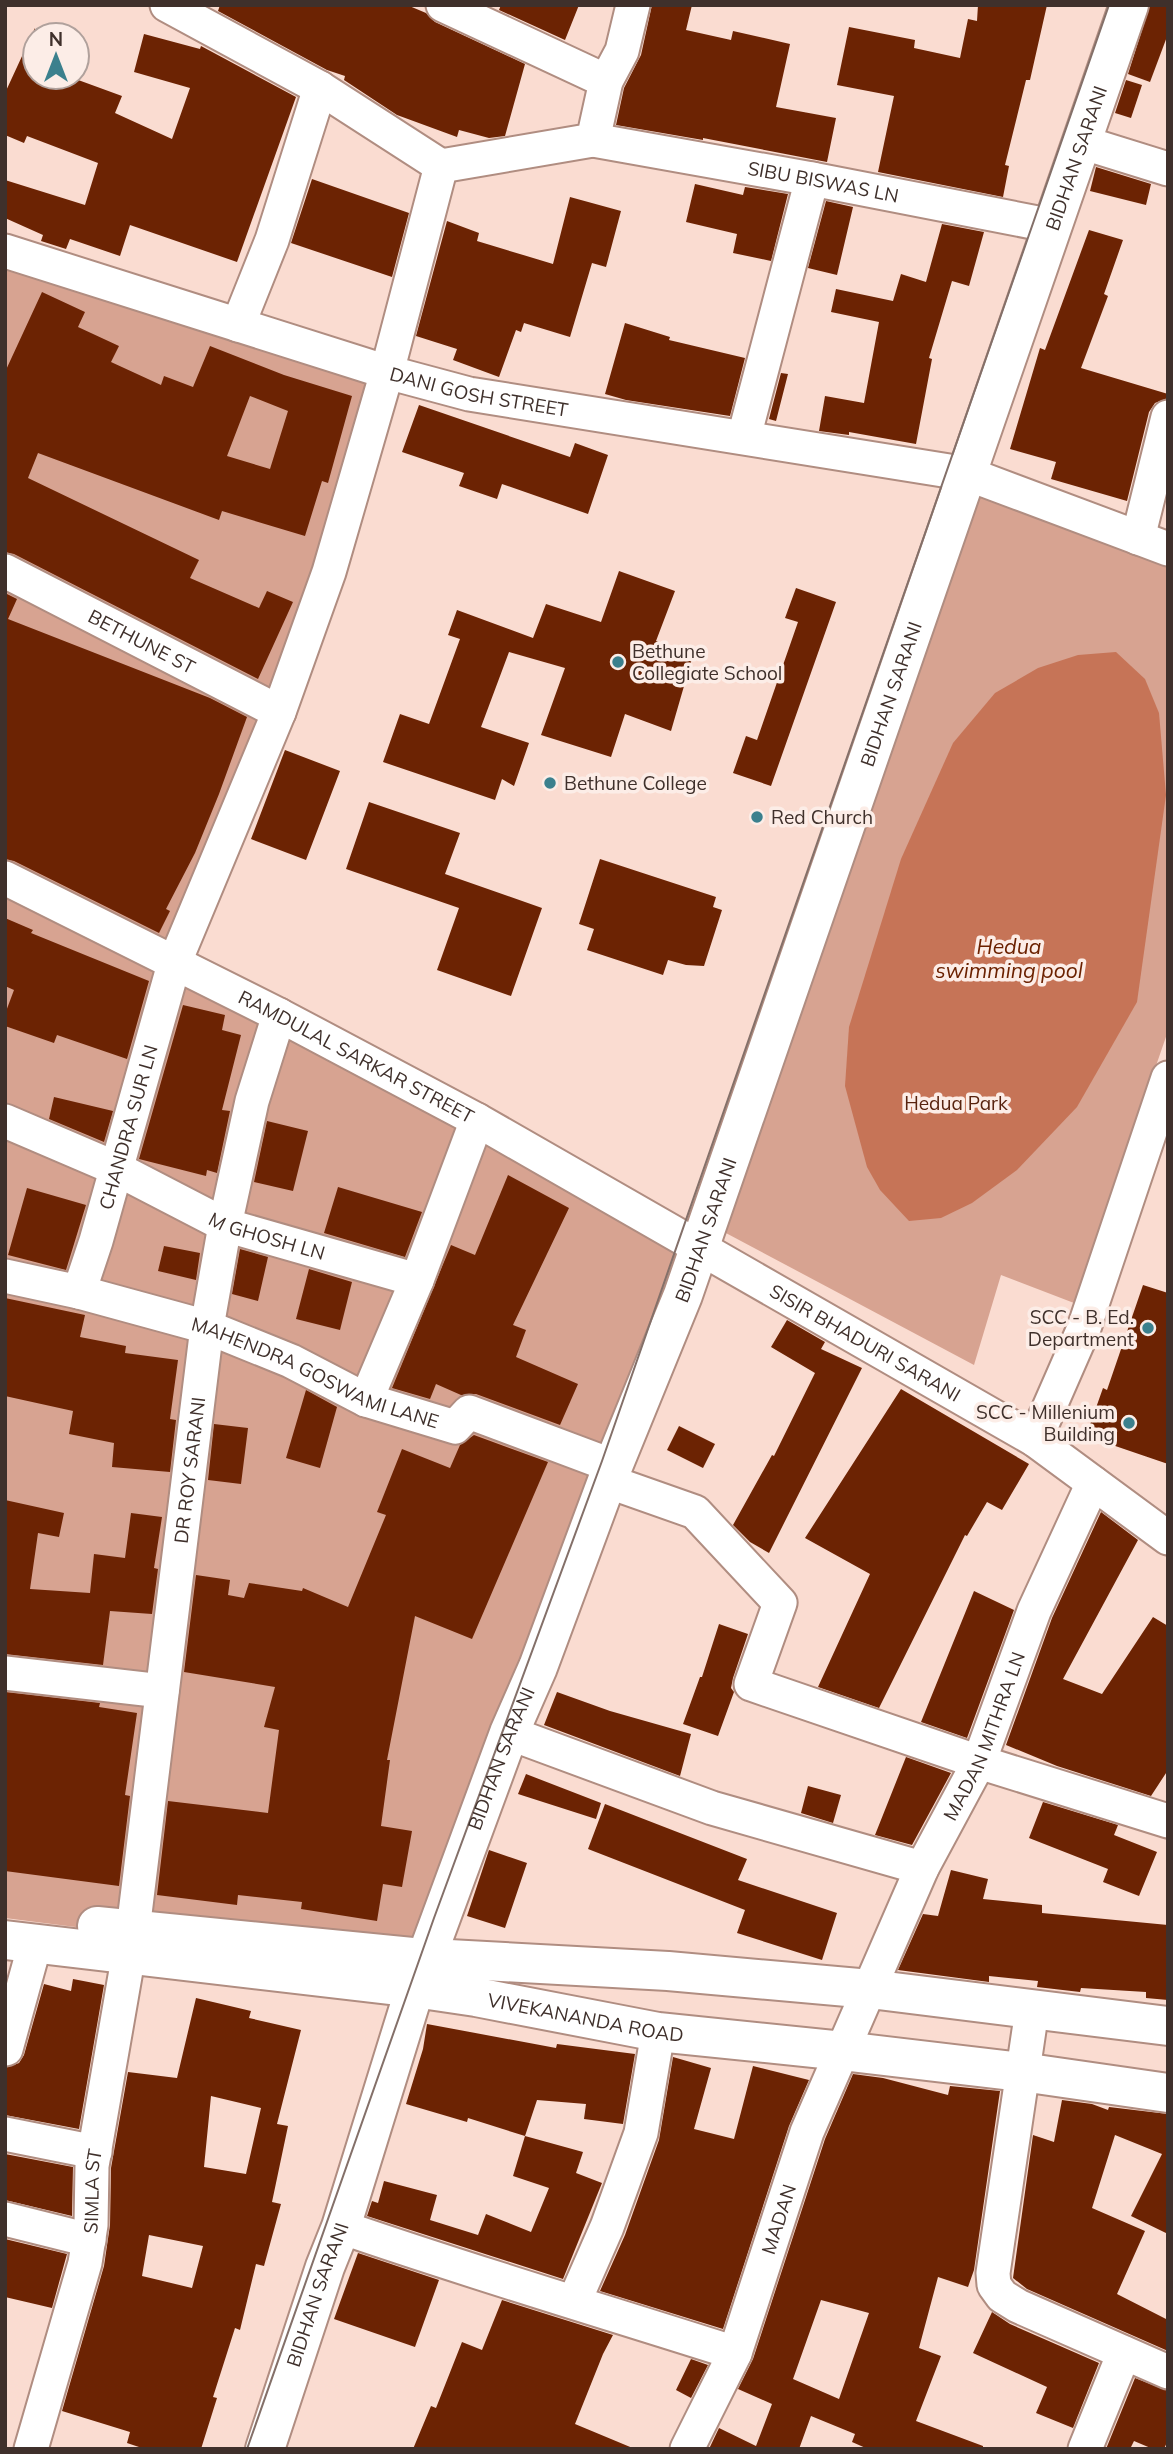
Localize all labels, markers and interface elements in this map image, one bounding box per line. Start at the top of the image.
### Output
north arrow [21,21,91,91]
text: N [49,27,63,51]
street label: BIDHAN SARANI [1040,83,1112,234]
street label: SIBU BISWAS LN [746,156,901,208]
street label: DANI GOSH STREET [387,361,570,422]
street label: BETHUNE ST [84,604,200,679]
street label: BIDHAN SARANI [855,618,927,770]
place label: Bethune Collegiate School [632,639,782,685]
marker: Bethune Collegiate School [610,654,626,670]
place label: Bethune College [564,771,707,795]
marker: Bethune College [542,775,558,791]
place label: Red Church [771,805,873,829]
marker: Red Church [749,809,765,825]
water label: Hedua swimming pool [935,933,1083,983]
street label: RAMDULAL SARKAR STREET [234,985,479,1129]
street label: CHANDRA SUR LN [93,1042,163,1212]
park label: Hedua Park [904,1091,1008,1115]
street label: BIDHAN SARANI [669,1154,742,1306]
street label: M GHOSH LN [205,1207,328,1265]
street label: SISIR BHADURI SARANI [766,1278,965,1407]
place label: SCC - B. Ed. Department [1028,1305,1134,1351]
street label: MAHENDRA GOSWAMI LANE [189,1311,442,1433]
marker: SCC - B. Ed. Department [1140,1320,1156,1336]
street label: DR ROY SARANI [169,1395,210,1545]
place label: SCC - Millenium Building [976,1400,1115,1446]
marker: SCC - Millenium Building [1121,1415,1137,1431]
street label: MADAN MITHRA LN [938,1648,1030,1825]
street label: BIDHAN SARANI [462,1683,540,1833]
street label: VIVEKANANDA ROAD [486,1987,685,2047]
street label: SIMLA ST [78,2146,107,2235]
street label: MADAN [756,2181,801,2257]
street label: BIDHAN SARANI [281,2220,354,2370]

